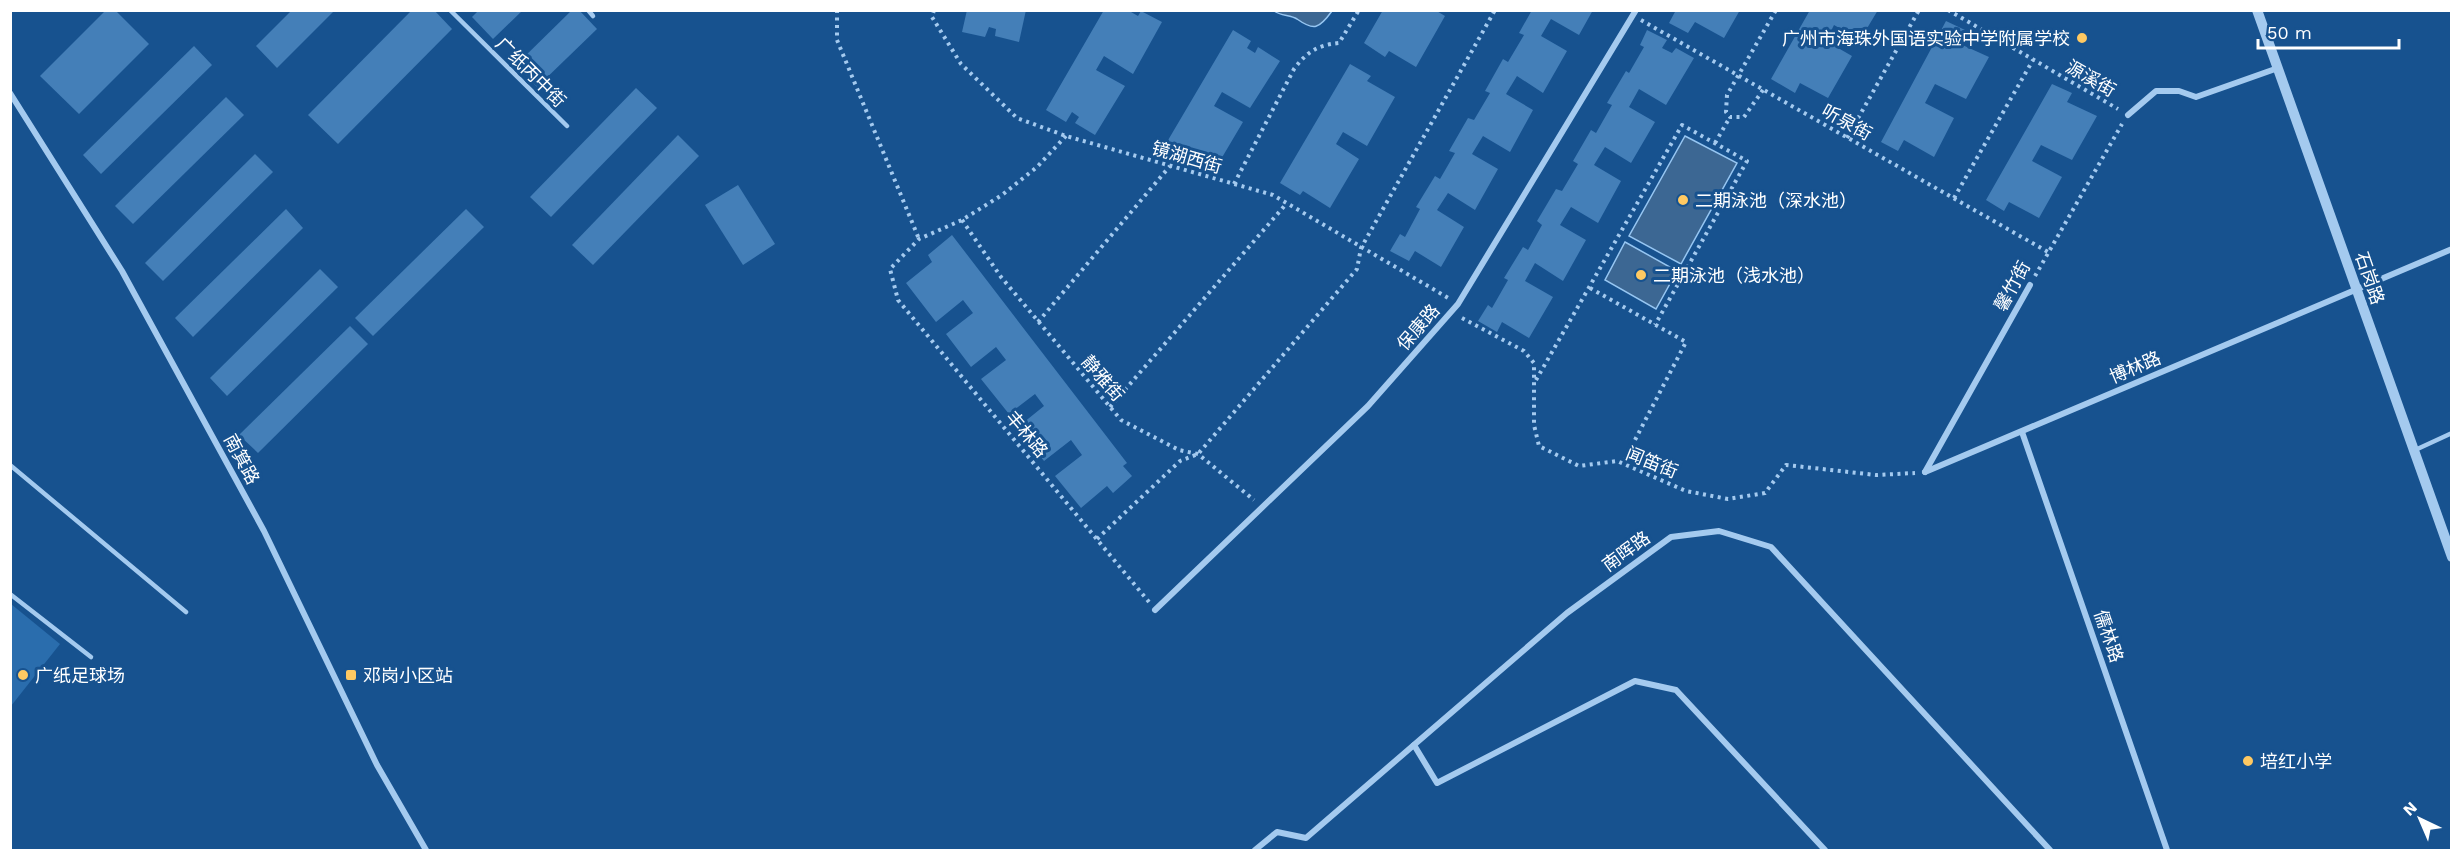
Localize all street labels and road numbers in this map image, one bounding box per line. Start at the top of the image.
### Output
street label: 广纸丙中街 [492,33,570,111]
street label: 源溪街 [2062,55,2120,101]
street label: 听泉街 [1818,100,1876,144]
street label: 镜湖西街 [1150,137,1224,177]
street label: 石岗路 [2351,249,2389,307]
street label: 馨竹街 [1990,257,2034,315]
street label: 保康路 [1392,300,1444,354]
street label: 博林路 [2106,347,2164,387]
street label: 静雅街 [1077,351,1129,405]
street label: 丰林路 [1002,407,1052,461]
street label: 南箕路 [220,430,264,488]
street label: 闻笛街 [1623,442,1681,482]
street label: 南晖路 [1598,527,1654,575]
street label: 儒林路 [2090,607,2128,665]

